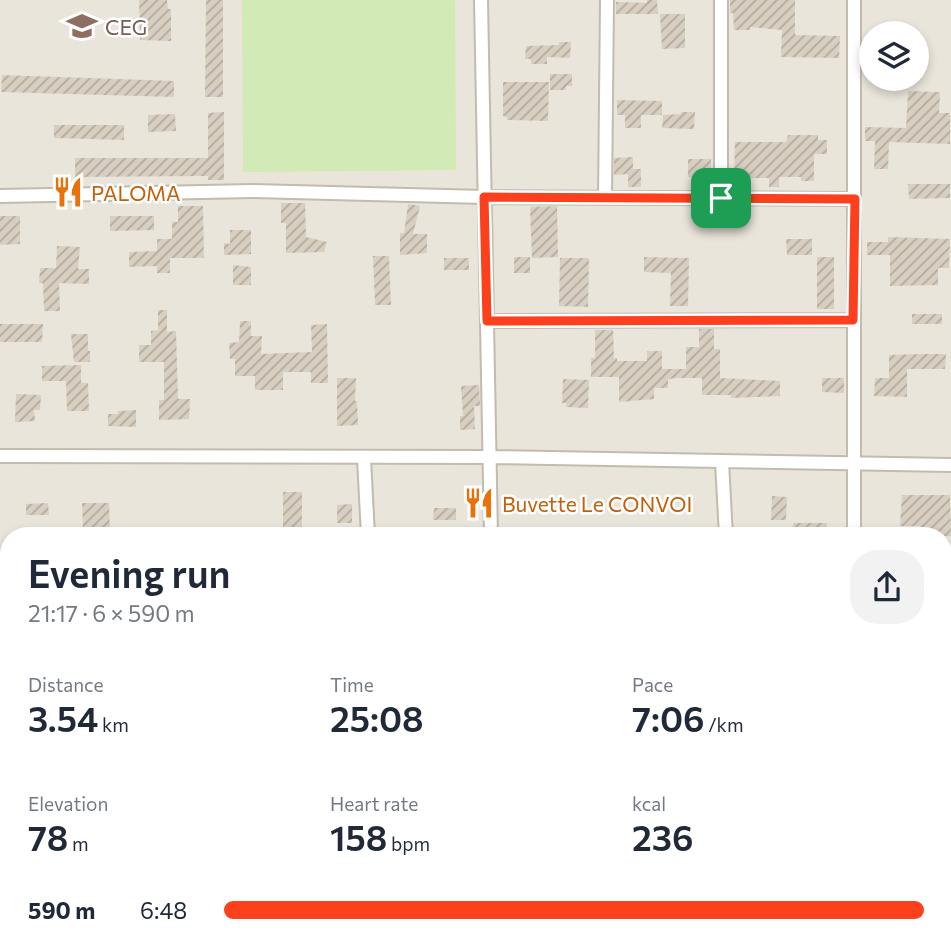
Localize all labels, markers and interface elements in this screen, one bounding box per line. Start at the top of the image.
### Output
school or university icon: CEG [65,9,99,43]
place label: CEG [105,14,147,39]
map controls [859,21,929,91]
button: layers [859,21,929,91]
pin [691,168,751,228]
restaurant icon: PALOMA [51,175,85,209]
icon: arrive [702,179,740,217]
place label: PALOMA [91,180,181,205]
restaurant icon: Buvette Le CONVOI [462,486,496,520]
place label: Buvette Le CONVOI [502,491,692,516]
text: Evening run [28,549,231,596]
button: share [850,550,924,624]
text: 21:17 · 6 × 590 m [28,599,195,627]
text: Distance [28,673,104,696]
text: Time [330,673,374,696]
text: Pace [632,673,673,696]
text: 3.54 [28,696,98,739]
text: 25:08 [330,696,424,739]
text: 7:06 [632,696,705,739]
text: km [98,713,129,736]
text: /km [705,713,744,736]
text: Elevation [28,792,108,815]
text: Heart rate [330,792,418,815]
text: kcal [632,792,666,815]
text: 78 [28,815,68,858]
text: 158 [330,815,387,858]
text: 236 [632,815,693,858]
text: m [68,832,89,855]
text: bpm [387,832,430,855]
text: 590 m [28,896,95,924]
text: 6:48 [140,896,187,924]

